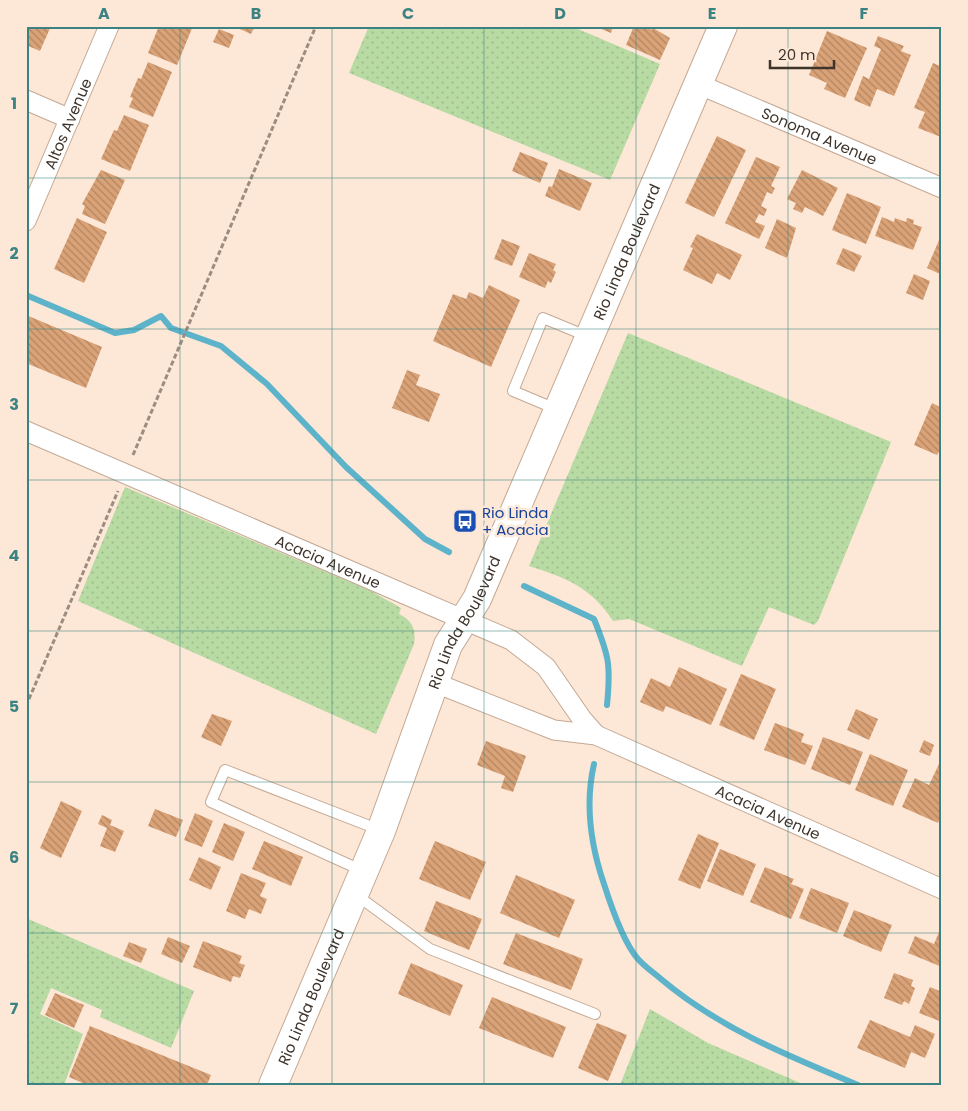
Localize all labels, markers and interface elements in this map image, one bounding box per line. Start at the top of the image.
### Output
text: A [98,2,110,25]
text: B [251,2,261,25]
text: C [402,2,414,25]
text: D [554,2,566,25]
text: E [708,2,716,25]
text: F [860,2,869,25]
scale bar [770,38,834,70]
text: 20 m [778,44,816,65]
street label: Altos Avenue [39,75,96,172]
text: 1 [11,92,17,115]
street label: Sonoma Avenue [758,102,880,170]
street label: Rio Linda Boulevard [588,180,665,323]
text: 2 [9,242,19,265]
text: 3 [9,393,19,416]
place label: Rio Linda + Acacia [482,502,549,540]
bus stop icon: Rio Linda + Acacia [452,508,478,534]
street label: Acacia Avenue [272,529,384,593]
text: 4 [9,544,20,567]
street label: Rio Linda Boulevard [423,553,505,692]
text: 5 [9,695,19,718]
street label: Acacia Avenue [712,779,824,844]
text: 6 [9,846,19,869]
street label: Rio Linda Boulevard [272,925,349,1068]
text: 7 [10,997,19,1020]

